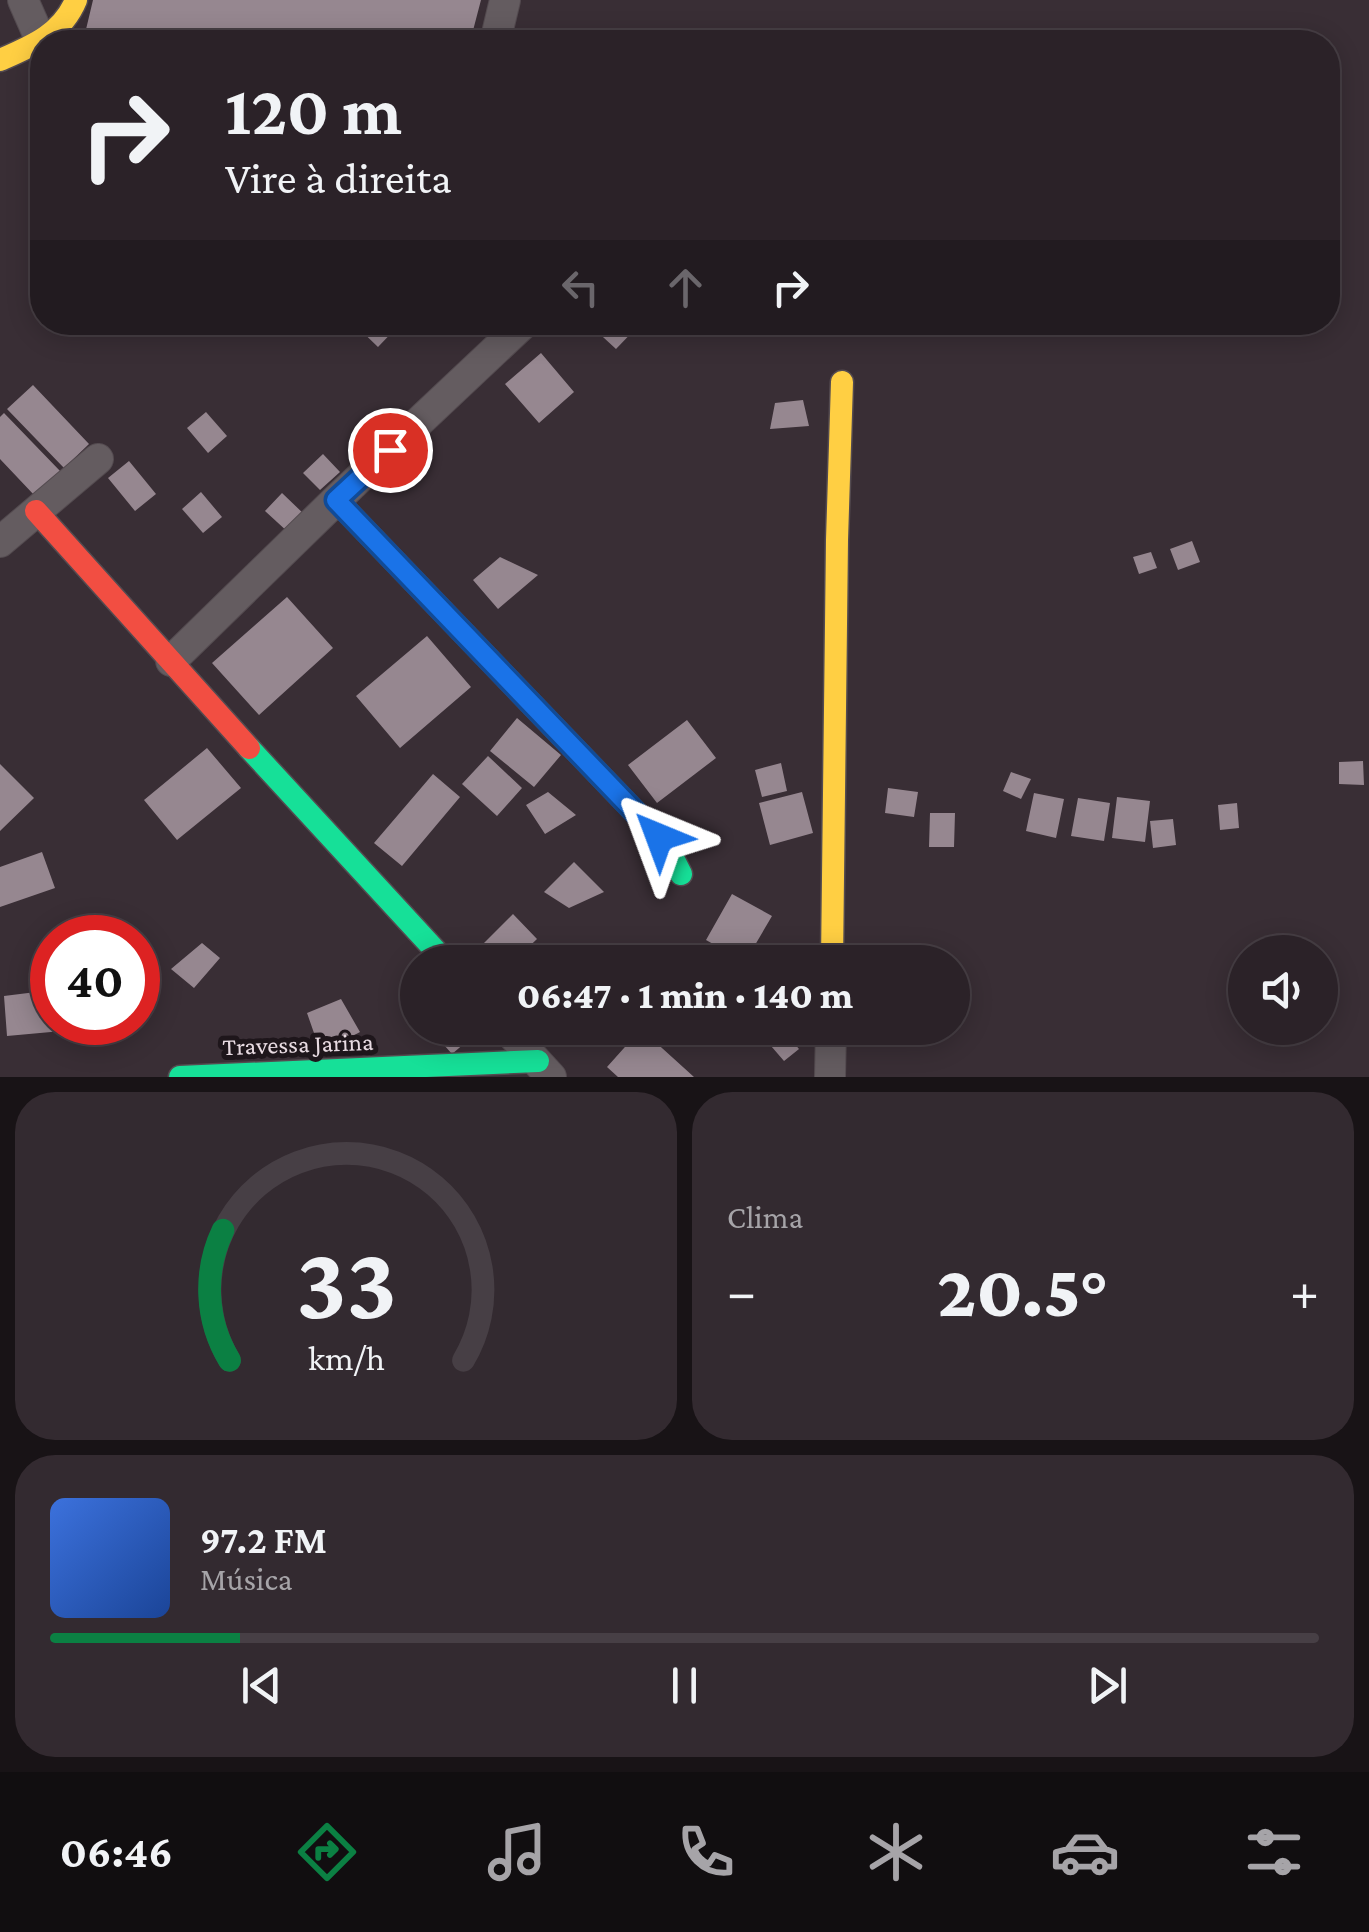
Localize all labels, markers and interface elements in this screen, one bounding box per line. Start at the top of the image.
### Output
icon: right [60,70,190,200]
text: 120 m [225,71,402,149]
text: Vire à direita [225,153,452,203]
icon: left [553,260,608,315]
icon: ahead [658,260,713,315]
icon: right [763,260,818,315]
pin [348,408,433,493]
icon: arrive [363,423,418,478]
position arrow [607,785,711,889]
speed limit sign: 40 [30,915,160,1045]
map controls [1228,935,1338,1045]
button: sound [1228,935,1338,1045]
text: 06:47 · 1 min · 140 m [517,974,853,1016]
street label: Travessa Jarina [222,1028,374,1061]
text: Clima [727,1199,803,1235]
text: 33 [295,1225,397,1340]
text: 20.5° [937,1249,1109,1332]
text: − [727,1261,756,1322]
text: + [1290,1261,1319,1322]
text: km/h [307,1338,385,1378]
text: 97.2 FM [200,1519,327,1561]
text: Música [200,1561,293,1597]
icon: previous [234,1658,289,1713]
icon: pause [657,1658,712,1713]
icon: next [1080,1658,1135,1713]
icon: directions [292,1817,362,1887]
icon: music [482,1817,552,1887]
icon: phone [671,1817,741,1887]
icon: climate [861,1817,931,1887]
icon: car [1050,1817,1120,1887]
icon: filters [1239,1817,1309,1887]
text: 06:46 [60,1827,173,1877]

